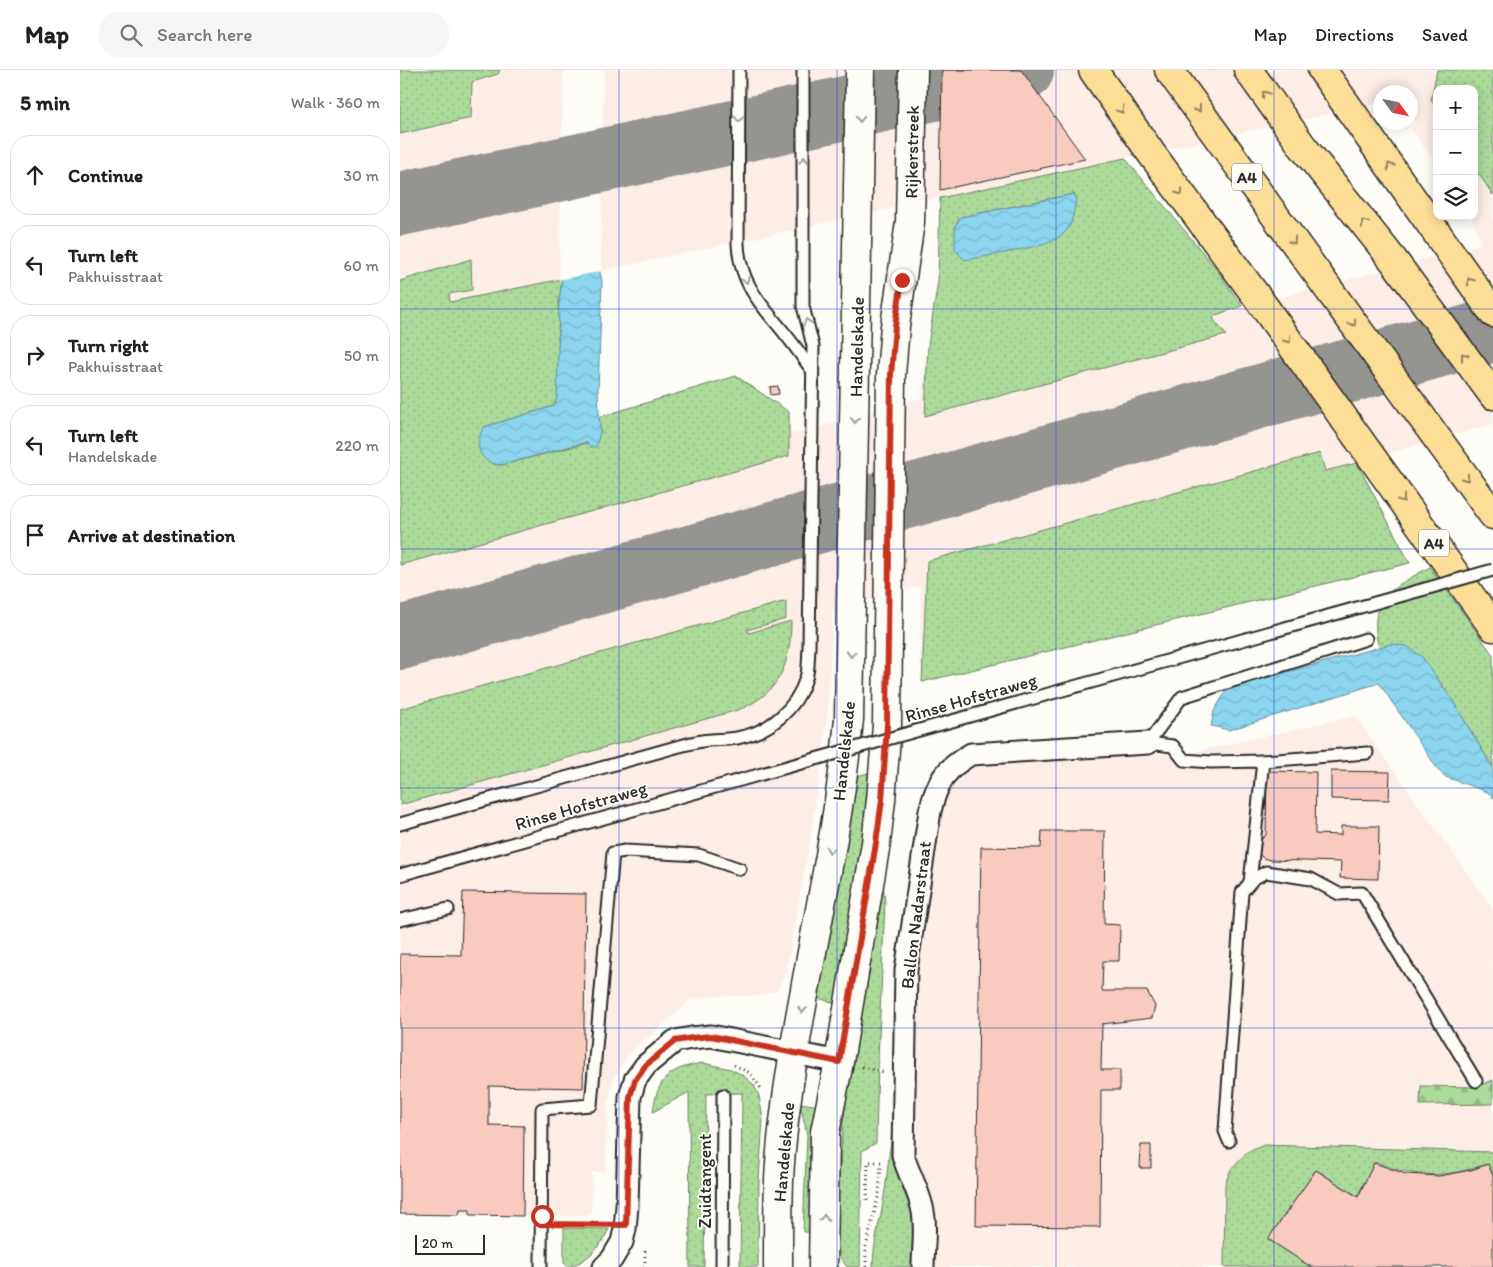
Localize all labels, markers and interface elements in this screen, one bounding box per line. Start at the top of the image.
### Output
search box [99,12,449,57]
text: Map [25,20,69,49]
icon: search [117,21,145,49]
text: Search here [157,23,252,46]
text: Map [1254,24,1287,46]
text: Directions [1315,24,1394,46]
text: Saved [1422,24,1468,46]
north arrow [1373,85,1418,130]
map controls [1433,85,1478,220]
button: + [1433,85,1478,130]
text: 5 min [20,90,70,115]
one-way arrow [1262,90,1271,100]
text: Walk · 360 m [291,93,380,112]
street label: Rijkerstreek [900,104,924,199]
one-way arrow [1115,104,1124,114]
one-way arrow [1192,104,1201,113]
one-way arrow [734,115,744,123]
one-way arrow [855,115,865,123]
button: − [1433,130,1478,175]
one-way arrow [798,156,809,164]
icon: ahead [21,161,49,189]
one-way arrow [1387,162,1396,171]
text: Continue [68,164,143,187]
road number: A4 [1232,164,1262,190]
text: 30 m [343,166,379,185]
button: layers [1433,175,1478,220]
one-way arrow [1174,186,1182,195]
one-way arrow [1361,220,1369,229]
one-way arrow [1287,235,1296,245]
text: Turn left [68,244,138,267]
icon: left [21,251,49,279]
text: 60 m [344,256,379,275]
text: Pakhuisstraat [68,267,163,286]
route end [891,269,914,292]
one-way arrow [740,275,750,284]
one-way arrow [1467,277,1476,287]
street label: Handelskade [845,297,869,397]
one-way arrow [1347,317,1356,327]
one-way arrow [803,319,813,327]
text: Turn right [68,334,149,357]
one-way arrow [1282,335,1292,344]
icon: right [21,341,49,369]
text: 50 m [344,346,379,365]
one-way arrow [1461,352,1470,362]
text: Pakhuisstraat [68,357,163,376]
one-way arrow [850,416,861,424]
text: Turn left [68,424,138,447]
icon: left [21,431,49,459]
text: 220 m [335,436,379,455]
text: Handelskade [68,447,157,466]
one-way arrow [1460,472,1469,482]
one-way arrow [1396,493,1405,503]
icon: arrive [21,521,49,549]
text: Arrive at destination [68,524,235,547]
road number: A4 [1419,529,1449,556]
one-way arrow [846,651,856,659]
street label: Rinse Hofstraweg [903,668,1040,727]
street label: Handelskade [828,700,860,802]
street label: Rinse Hofstraweg [513,776,650,835]
street label: Ballon Nadarstraat [896,840,936,990]
one-way arrow [826,845,836,854]
one-way arrow [797,1005,807,1014]
street label: Handelskade [769,1101,799,1203]
street label: Zuidtangent [694,1133,716,1229]
route start [531,1205,554,1228]
one-way arrow [819,1214,829,1222]
scale bar [415,1232,485,1255]
text: 20 m [422,1235,453,1252]

